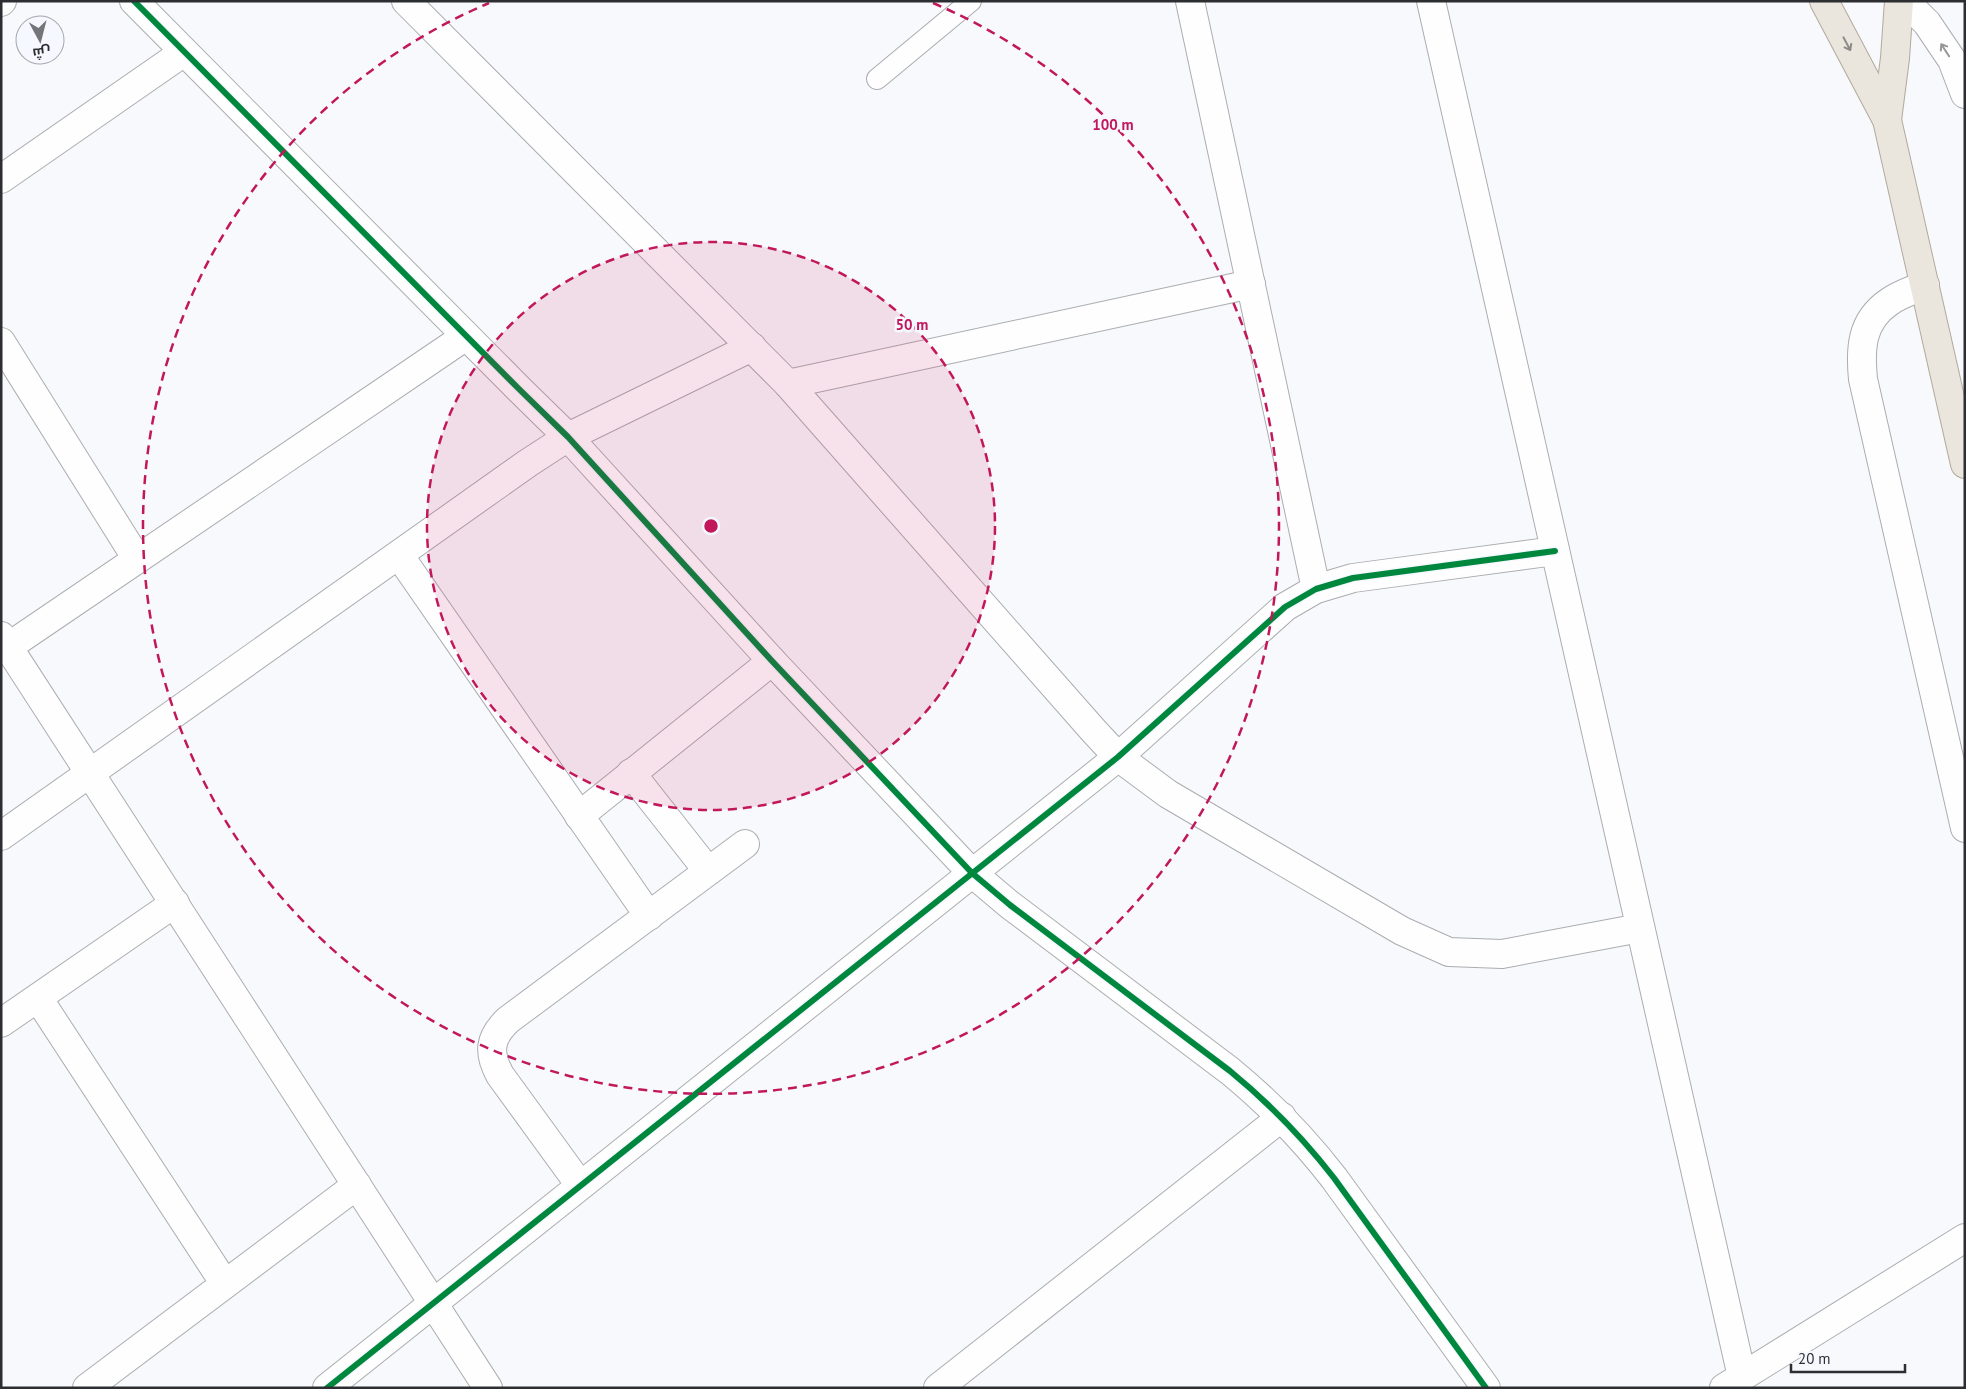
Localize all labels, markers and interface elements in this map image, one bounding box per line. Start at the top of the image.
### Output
north arrow [15,15,65,65]
one-way arrow [1842,37,1852,52]
text: ش [32,43,52,63]
one-way arrow [1940,43,1950,57]
text: 100 m [1092,115,1134,134]
text: 50 m [896,315,928,334]
centre of rings [702,517,720,535]
scale bar [1791,1342,1905,1374]
text: 20 m [1798,1349,1831,1368]

